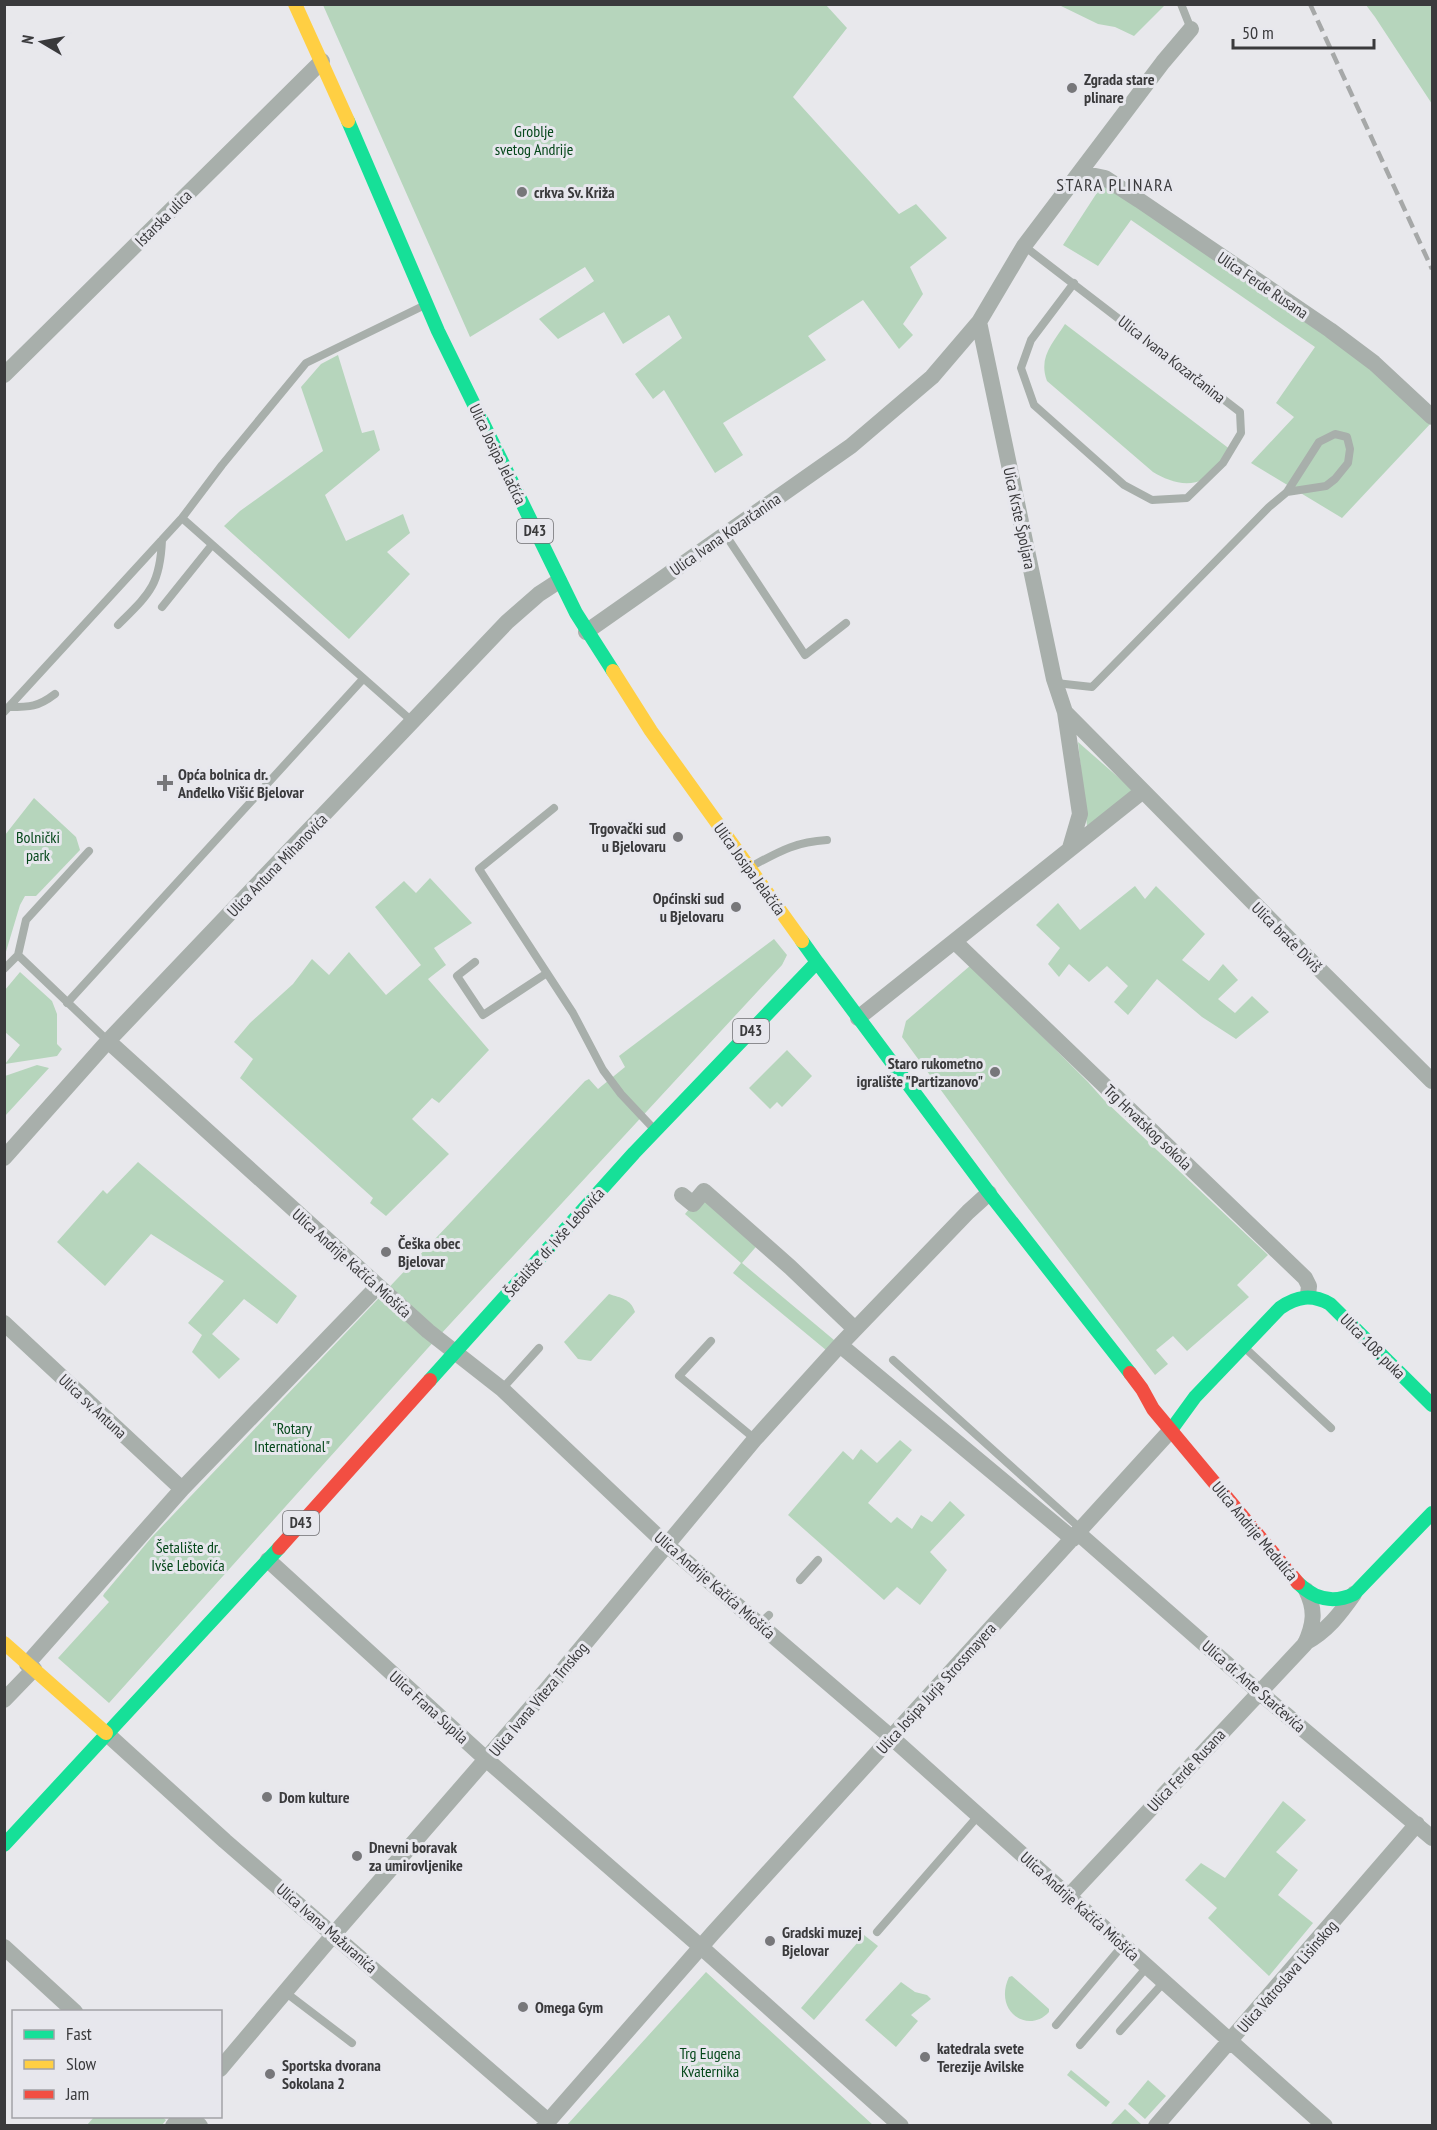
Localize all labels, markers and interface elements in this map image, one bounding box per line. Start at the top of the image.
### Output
north arrow [12,12,72,72]
scale bar [1233,12,1374,50]
text: 50 m [1242,21,1274,44]
text: N [17,33,38,45]
place label: Zgrada stare plinare [1084,69,1155,107]
marker: Zgrada stare plinare [1065,81,1079,95]
park label: Groblje svetog Andrije [495,121,573,159]
district label: STARA PLINARA [1056,173,1174,196]
place label: crkva Sv. Križa [534,182,615,202]
street label: Istarska ulica [130,185,196,251]
marker: crkva Sv. Križa [515,185,529,199]
street label: Ulica Ferde Rusana [1214,247,1312,323]
street label: Ulica Ivana Kozarčanina [1114,311,1230,407]
street label: Ulica Josipa Jelačića [465,401,531,507]
street label: Uica Krste Špoljara [999,465,1041,571]
street label: Ulica Ivana Kozarčanina [666,488,784,580]
road number: D43 [517,519,553,543]
place label: Opća bolnica dr. Anđelko Višić Bjelovar [177,764,304,802]
marker: Opća bolnica dr. Anđelko Višić Bjelovar [156,774,174,792]
street label: Ulica Antuna Mihanovića [223,809,331,921]
place label: Trgovački sud u Bjelovaru [589,818,666,856]
street label: Ulica Josipa Jelačića [710,819,790,919]
park label: Bolnički park [16,827,60,865]
marker: Trgovački sud u Bjelovaru [671,830,685,844]
place label: Općinski sud u Bjelovaru [653,888,724,926]
street label: Ulica braće Diviš [1248,898,1326,976]
marker: Općinski sud u Bjelovaru [729,900,743,914]
road number: D43 [733,1019,769,1043]
place label: Staro rukometno igralište "Partizanovo" [857,1053,983,1091]
marker: Staro rukometno igralište "Partizanovo" [988,1065,1002,1079]
street label: Trg Hrvatskog sokola [1100,1080,1196,1174]
street label: Šetalište dr. Ivše Lebovića [500,1183,608,1301]
street label: Ulica Andrije Kačića Miošića [288,1204,416,1322]
place label: Češka obec Bjelovar [398,1233,461,1271]
marker: Češka obec Bjelovar [379,1245,393,1259]
street label: Ulica 108. puka [1336,1309,1410,1383]
street label: Ulica sv. Antuna [55,1369,131,1443]
park label: "Rotary International" [254,1418,330,1456]
street label: Ulica Andrije Medulića [1208,1477,1302,1585]
road number: D43 [283,1511,319,1535]
street label: Ulica Andrije Kačića Miošića [650,1527,780,1643]
park label: Šetalište dr. Ivše Lebovića [151,1537,225,1575]
street label: Ulica Josipa Jurja Strossmayera [872,1618,1000,1758]
street label: Ulica dr. Ante Starčevića [1198,1636,1310,1736]
street label: Ulica Ivana Viteza Trnskog [484,1638,592,1760]
street label: Ulica Frana Supila [385,1666,473,1748]
street label: Ulica Ferde Rusana [1143,1725,1229,1815]
place label: Dom kulture [279,1787,350,1807]
marker: Dom kulture [260,1790,274,1804]
place label: Dnevni boravak za umirovljenike [369,1837,463,1875]
street label: Ulica Andrije Kačića Miošića [1016,1847,1144,1965]
marker: Dnevni boravak za umirovljenike [350,1849,364,1863]
street label: Ulica Ivana Mažuranića [273,1879,381,1977]
street label: Ulica Vatroslava Lisinskog [1233,1916,1341,2036]
place label: Gradski muzej Bjelovar [782,1922,862,1960]
marker: Gradski muzej Bjelovar [763,1934,777,1948]
place label: Omega Gym [535,1997,603,2017]
marker: Omega Gym [516,2000,530,2014]
legend [12,2010,222,2118]
text: Fast [66,2022,92,2045]
place label: katedrala svete Terezije Avilske [937,2038,1024,2076]
park label: Trg Eugena Kvaternika [679,2043,741,2081]
marker: katedrala svete Terezije Avilske [918,2050,932,2064]
text: Slow [66,2052,97,2075]
place label: Sportska dvorana Sokolana 2 [282,2055,381,2093]
marker: Sportska dvorana Sokolana 2 [263,2067,277,2081]
text: Jam [65,2082,89,2105]

